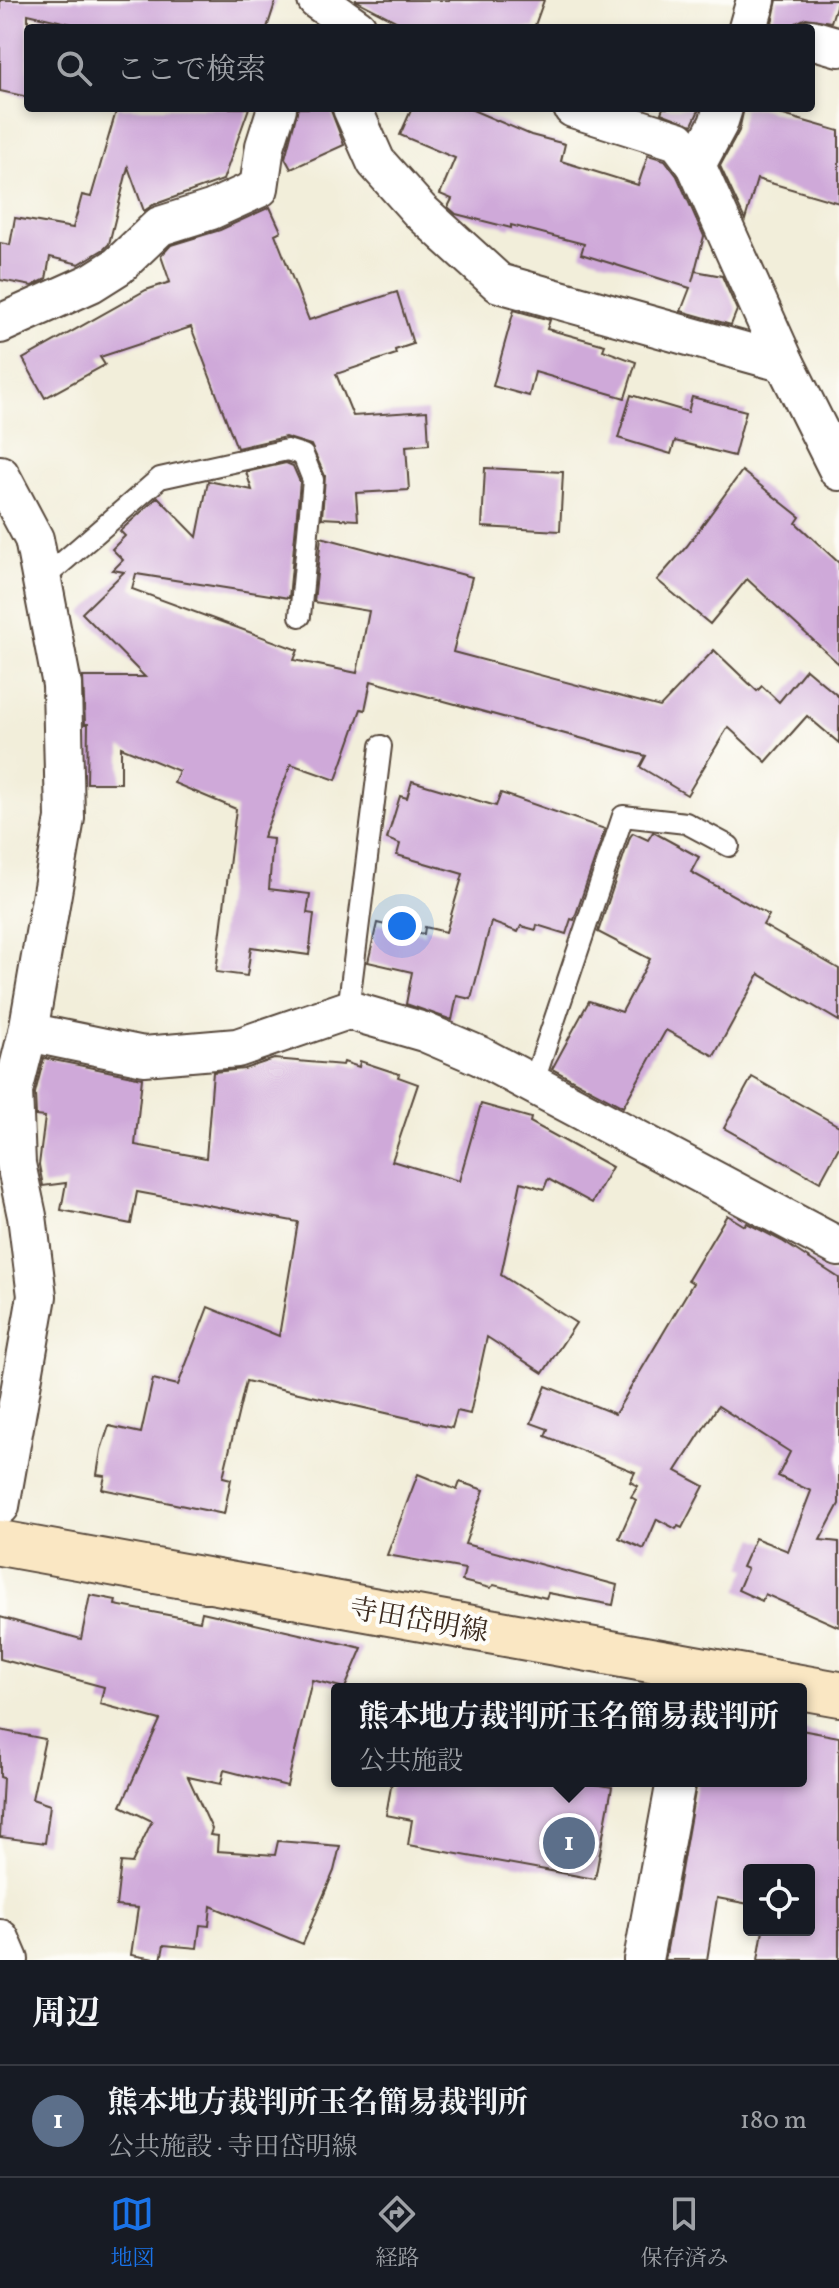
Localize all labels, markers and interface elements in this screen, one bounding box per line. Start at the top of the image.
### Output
search box [24,24,815,112]
icon: search [52,46,96,90]
text: ここで検索 [116,50,266,92]
your location [382,906,422,946]
street label: 寺田岱明線 [346,1590,491,1653]
popup [331,1683,807,1787]
text: 熊本地方裁判所玉名簡易裁判所 [359,1697,779,1739]
text: 公共施設 [359,1744,463,1780]
pin: 1 [543,1813,595,1873]
map controls [743,1864,815,1936]
button: locate [743,1864,815,1936]
text: 周辺 [32,1992,100,2039]
text: 熊本地方裁判所玉名簡易裁判所 [108,2083,528,2125]
text: 1 [53,2103,63,2139]
text: 180 m [740,2103,807,2139]
text: 公共施設 · 寺田岱明線 [108,2130,358,2166]
tab: 地図 [110,2192,155,2275]
tab: 経路 [375,2192,420,2275]
tab: 保存済み [640,2192,729,2275]

